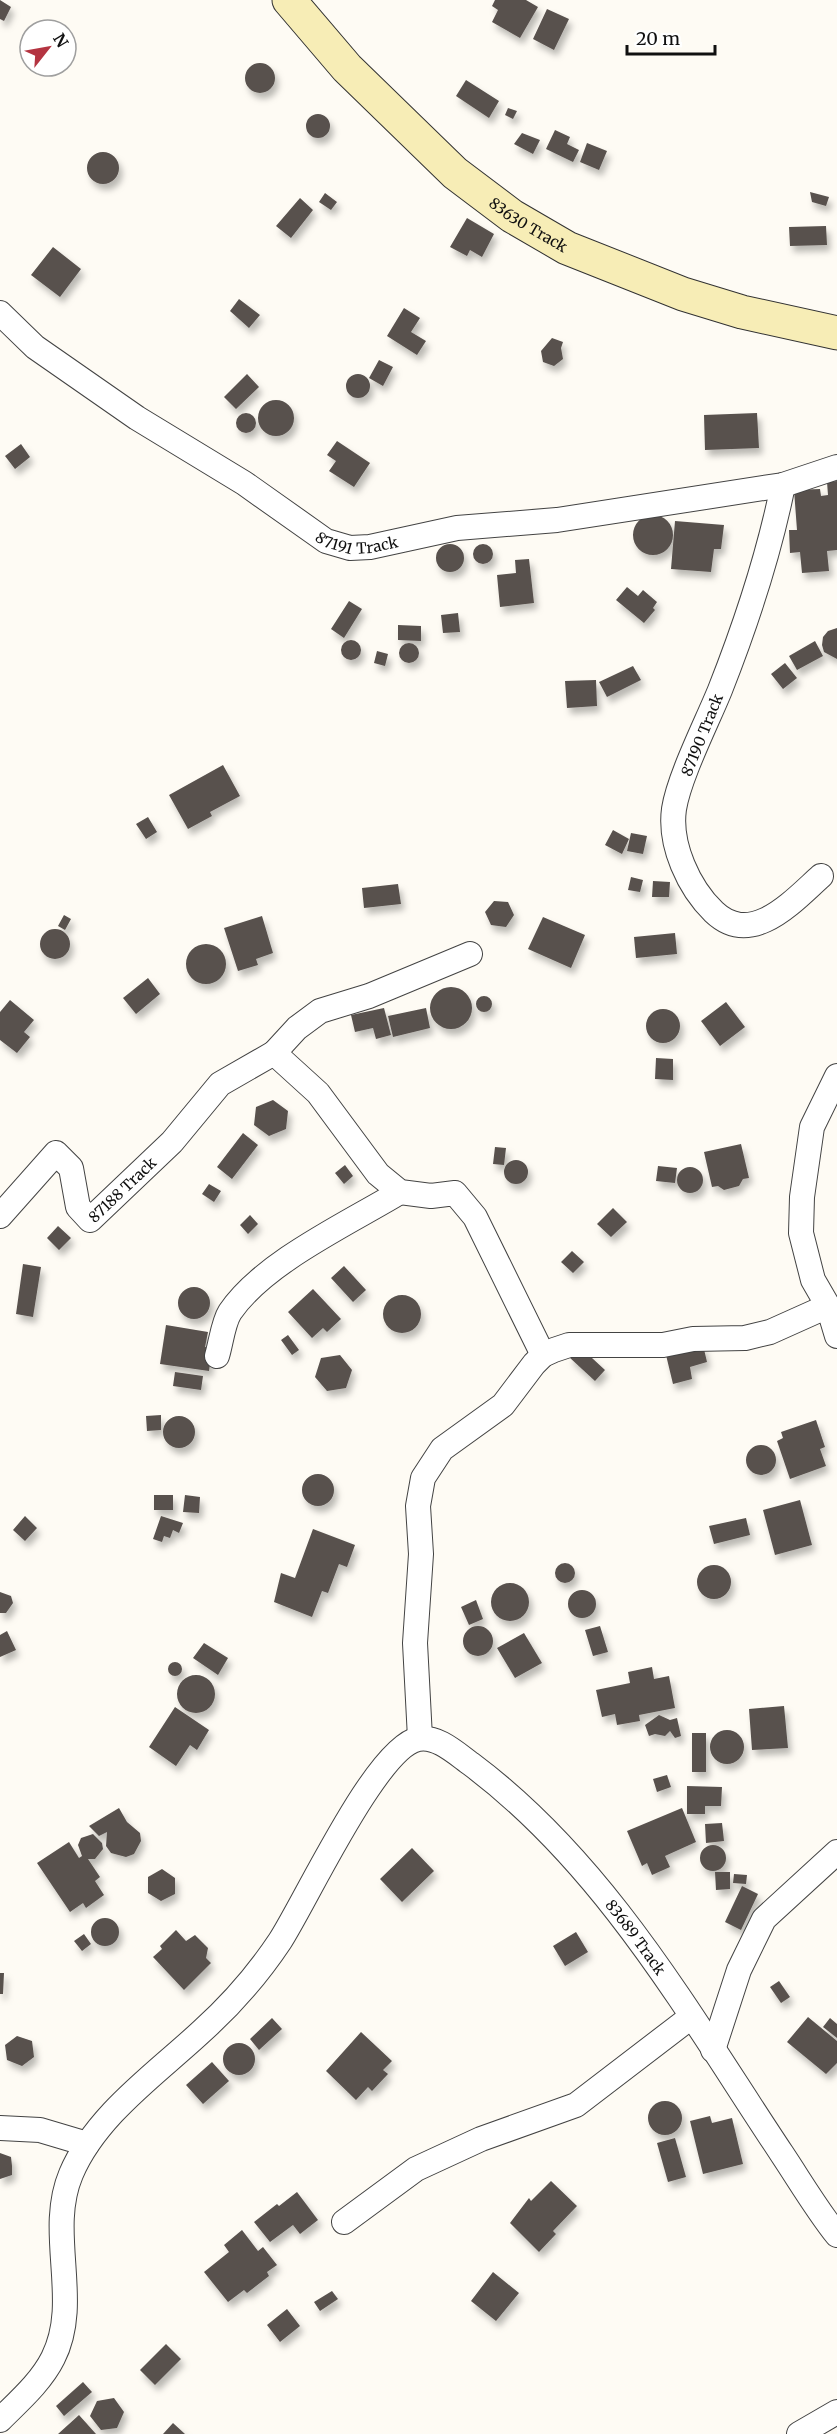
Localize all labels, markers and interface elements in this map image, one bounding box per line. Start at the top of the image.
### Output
north arrow [18,18,78,78]
scale bar [627,18,716,56]
text: 20 m [636,27,680,50]
text: N [49,30,73,51]
street label: 83630 Track [486,193,572,256]
street label: 87191 Track [312,527,400,558]
street label: 87190 Track [677,691,727,779]
street label: 87188 Track [84,1152,160,1226]
street label: 83689 Track [602,1895,671,1979]

